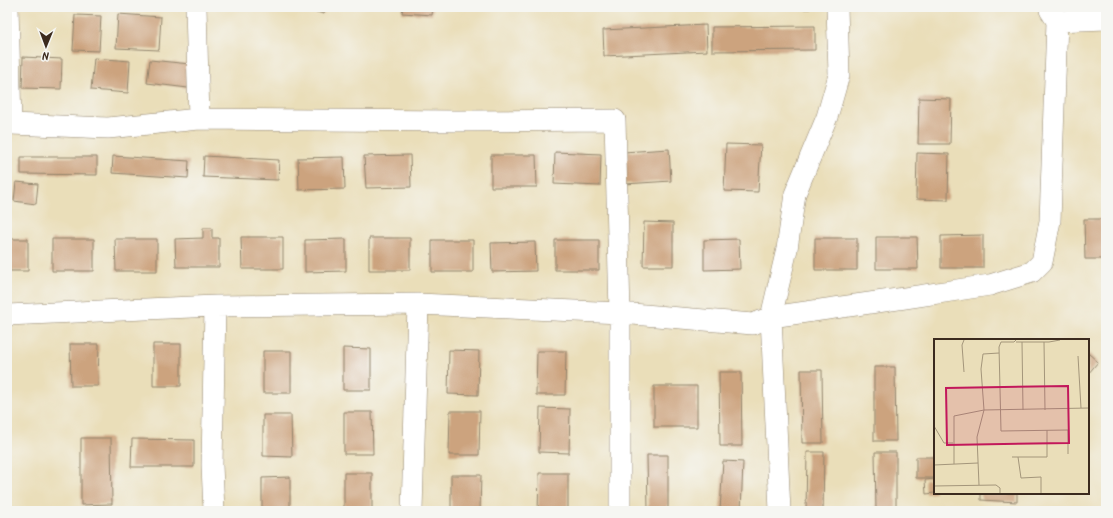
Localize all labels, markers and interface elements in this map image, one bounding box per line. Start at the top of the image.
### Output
north arrow [26,26,66,66]
text: N [42,46,49,64]
inset map [934,339,1089,494]

